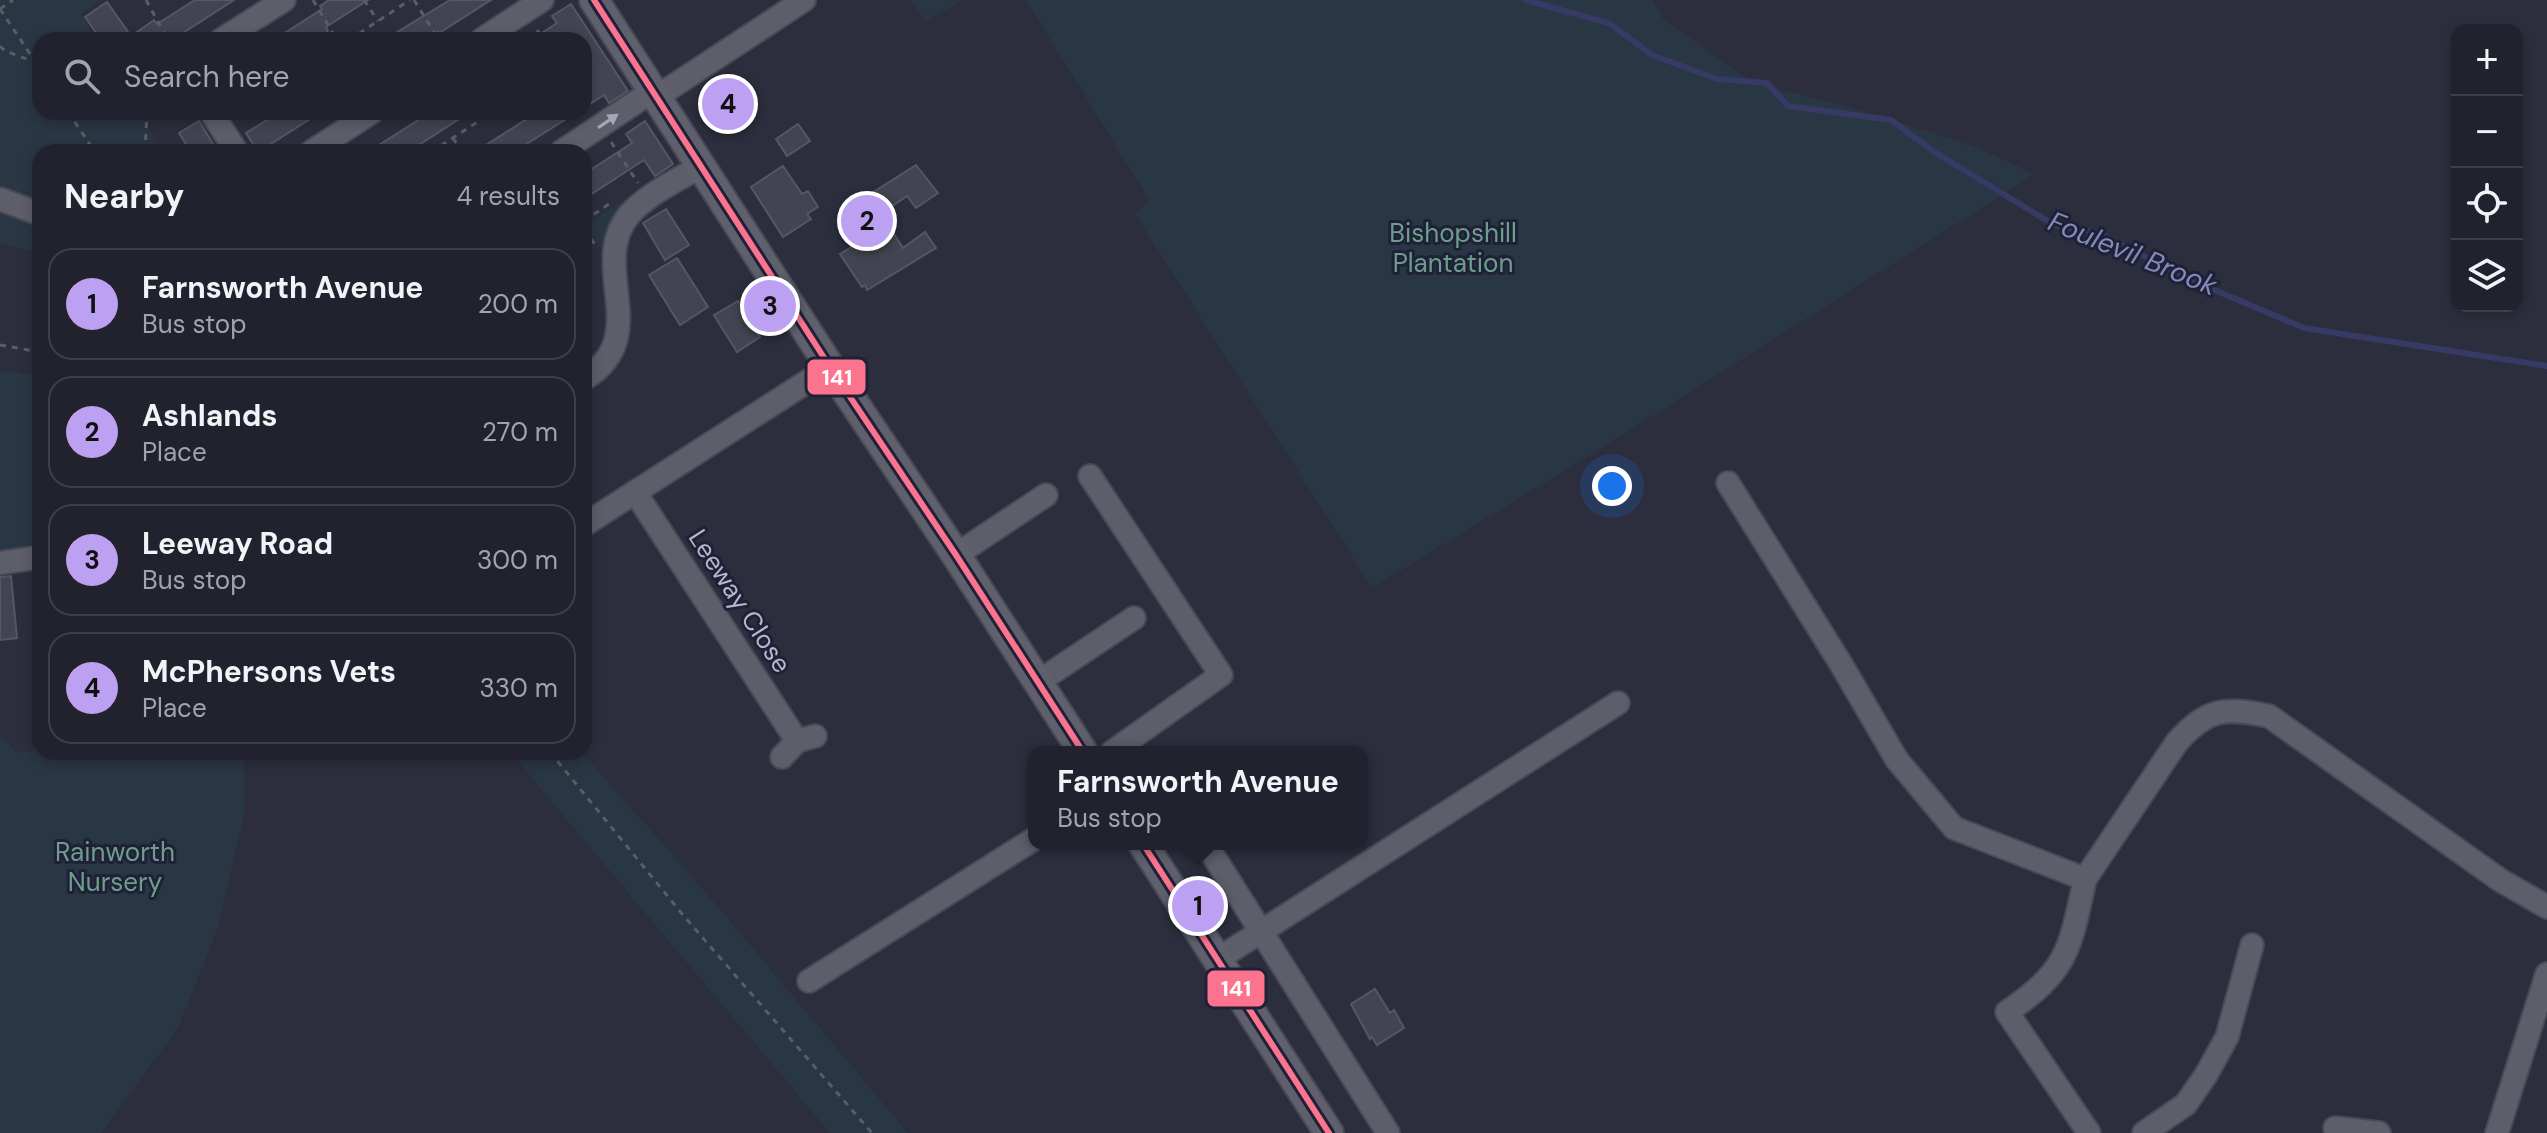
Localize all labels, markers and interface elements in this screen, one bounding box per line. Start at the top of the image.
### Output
map controls [2451,24,2523,312]
button: + [2451,24,2523,96]
search box [32,32,592,120]
icon: search [60,54,104,98]
text: Search here [124,57,290,96]
pin: 4 [702,74,754,134]
button: − [2451,96,2523,168]
one-way arrow [597,114,618,129]
button: locate [2451,168,2523,240]
text: Nearby [64,174,184,219]
text: 4 results [456,179,560,213]
pin: 2 [841,191,893,251]
water label: Foulevil Brook [2043,203,2223,304]
park label: Bishopshill Plantation [1389,216,1517,280]
button: layers [2451,240,2523,312]
text: Farnsworth Avenue [142,268,423,307]
pin: 3 [744,276,796,336]
text: 1 [87,287,97,321]
text: 200 m [478,287,558,321]
text: Bus stop [142,307,247,341]
line badge: 141 [806,358,867,396]
text: 141 [822,363,852,392]
text: Ashlands [142,396,277,435]
text: 2 [84,415,100,449]
text: 270 m [482,415,558,449]
text: Place [142,435,207,469]
your location [1592,466,1632,506]
street label: Leeway Close [681,523,799,679]
text: Leeway Road [142,524,333,563]
text: 3 [84,543,100,577]
text: 300 m [477,543,558,577]
text: Bus stop [142,563,247,597]
text: McPhersons Vets [142,652,396,691]
text: 4 [84,671,100,705]
text: 330 m [479,671,558,705]
text: Place [142,691,207,725]
popup [1028,746,1368,850]
text: Farnsworth Avenue [1057,762,1339,801]
text: Bus stop [1057,801,1162,835]
park label: Rainworth Nursery [55,835,175,899]
pin: 1 [1172,876,1224,936]
line badge: 141 [1206,969,1266,1008]
text: 141 [1221,974,1251,1003]

